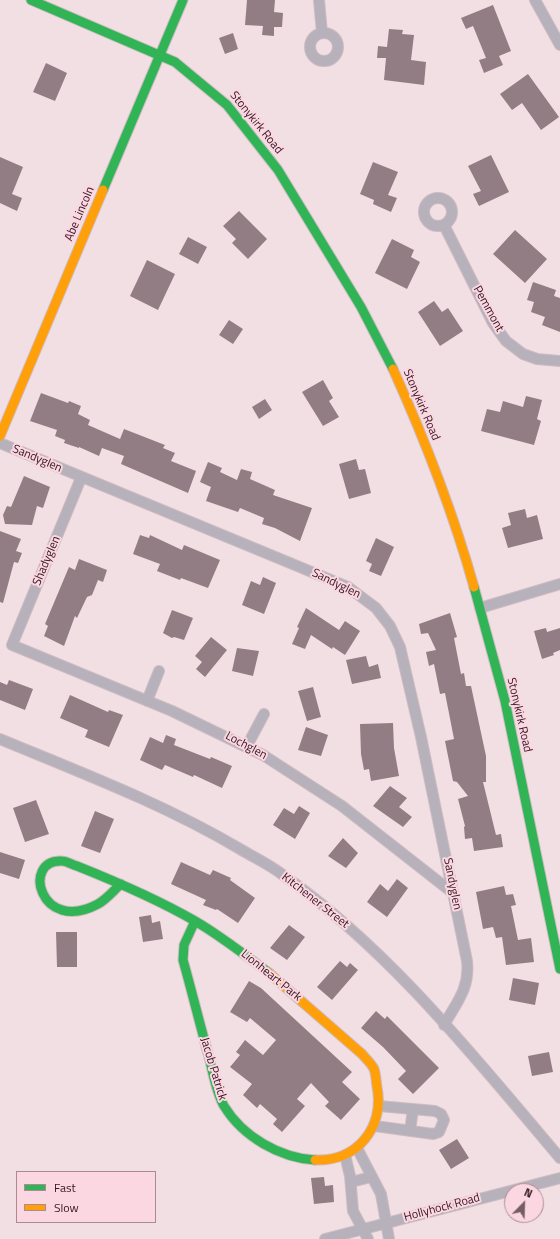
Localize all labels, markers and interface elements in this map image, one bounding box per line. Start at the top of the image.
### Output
street label: Stonykirk Road [226,89,286,157]
street label: Abe Lincoln [62,185,98,243]
street label: Pemmont [470,284,506,334]
street label: Stonykirk Road [400,367,442,443]
street label: Sandyglen [10,442,64,476]
street label: Shadyglen [30,534,64,588]
street label: Sandyglen [309,566,363,602]
street label: Stonykirk Road [503,676,535,754]
street label: Lochglen [223,729,269,763]
street label: Sandyglen [440,857,464,911]
street label: Kitchener Street [278,870,352,932]
street label: Lionheart Park [238,947,304,1005]
street label: Jacob Patrick [197,1036,229,1102]
legend [16,1171,156,1223]
text: Fast [54,1178,76,1197]
north arrow [504,1183,544,1223]
text: N [522,1184,535,1202]
street label: Hollyhock Road [402,1191,482,1225]
text: Slow [54,1198,79,1217]

